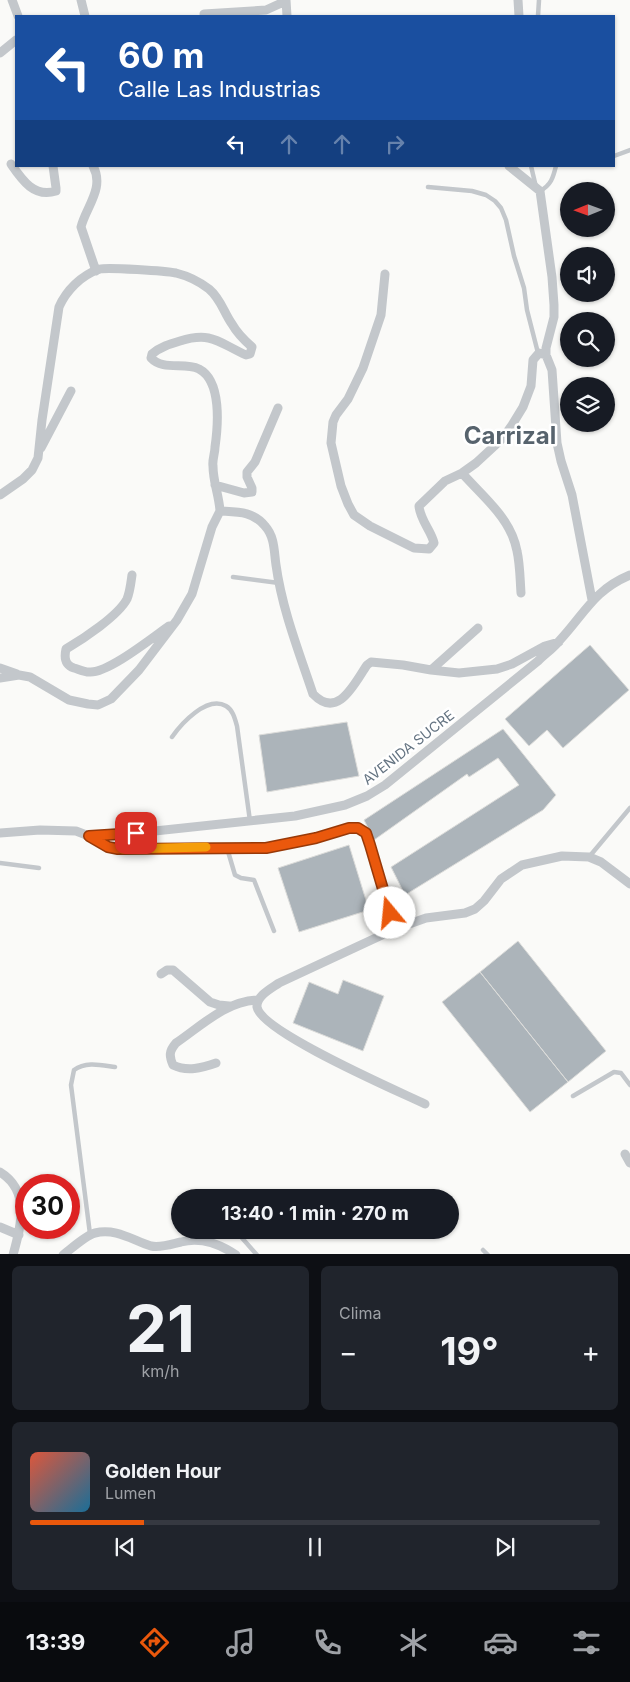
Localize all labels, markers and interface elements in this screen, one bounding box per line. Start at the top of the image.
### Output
text: 60 m [118,34,205,76]
icon: left [35,35,100,100]
text: Calle Las Industrias [118,76,321,102]
icon: left [222,130,250,158]
icon: ahead [275,130,303,158]
icon: ahead [328,130,356,158]
icon: right [381,130,409,158]
north arrow [560,182,615,238]
map controls [560,182,615,432]
button: sound [560,247,615,302]
button: search [560,312,615,367]
button: layers [560,377,615,432]
district label: Carrizal [464,421,556,450]
street label: AVENIDA SUCRE [359,706,457,788]
pin [115,812,157,854]
icon: arrive [122,819,150,847]
position arrow [363,886,415,938]
speed limit sign: 30 [15,1174,80,1239]
text: 13:40 · 1 min · 270 m [221,1202,409,1225]
text: 21 [126,1289,195,1368]
text: Clima [339,1303,381,1323]
text: 19° [440,1328,499,1374]
text: − [339,1335,358,1369]
text: + [581,1335,600,1369]
text: km/h [141,1361,180,1381]
text: Golden Hour [105,1460,221,1483]
text: Lumen [105,1483,156,1503]
icon: previous [111,1533,139,1561]
icon: pause [301,1533,329,1561]
icon: next [491,1533,519,1561]
icon: directions [137,1625,172,1660]
icon: music [223,1625,258,1660]
icon: phone [310,1625,345,1660]
icon: climate [396,1625,431,1660]
icon: car [483,1625,518,1660]
icon: filters [569,1625,604,1660]
text: 13:39 [26,1629,85,1655]

